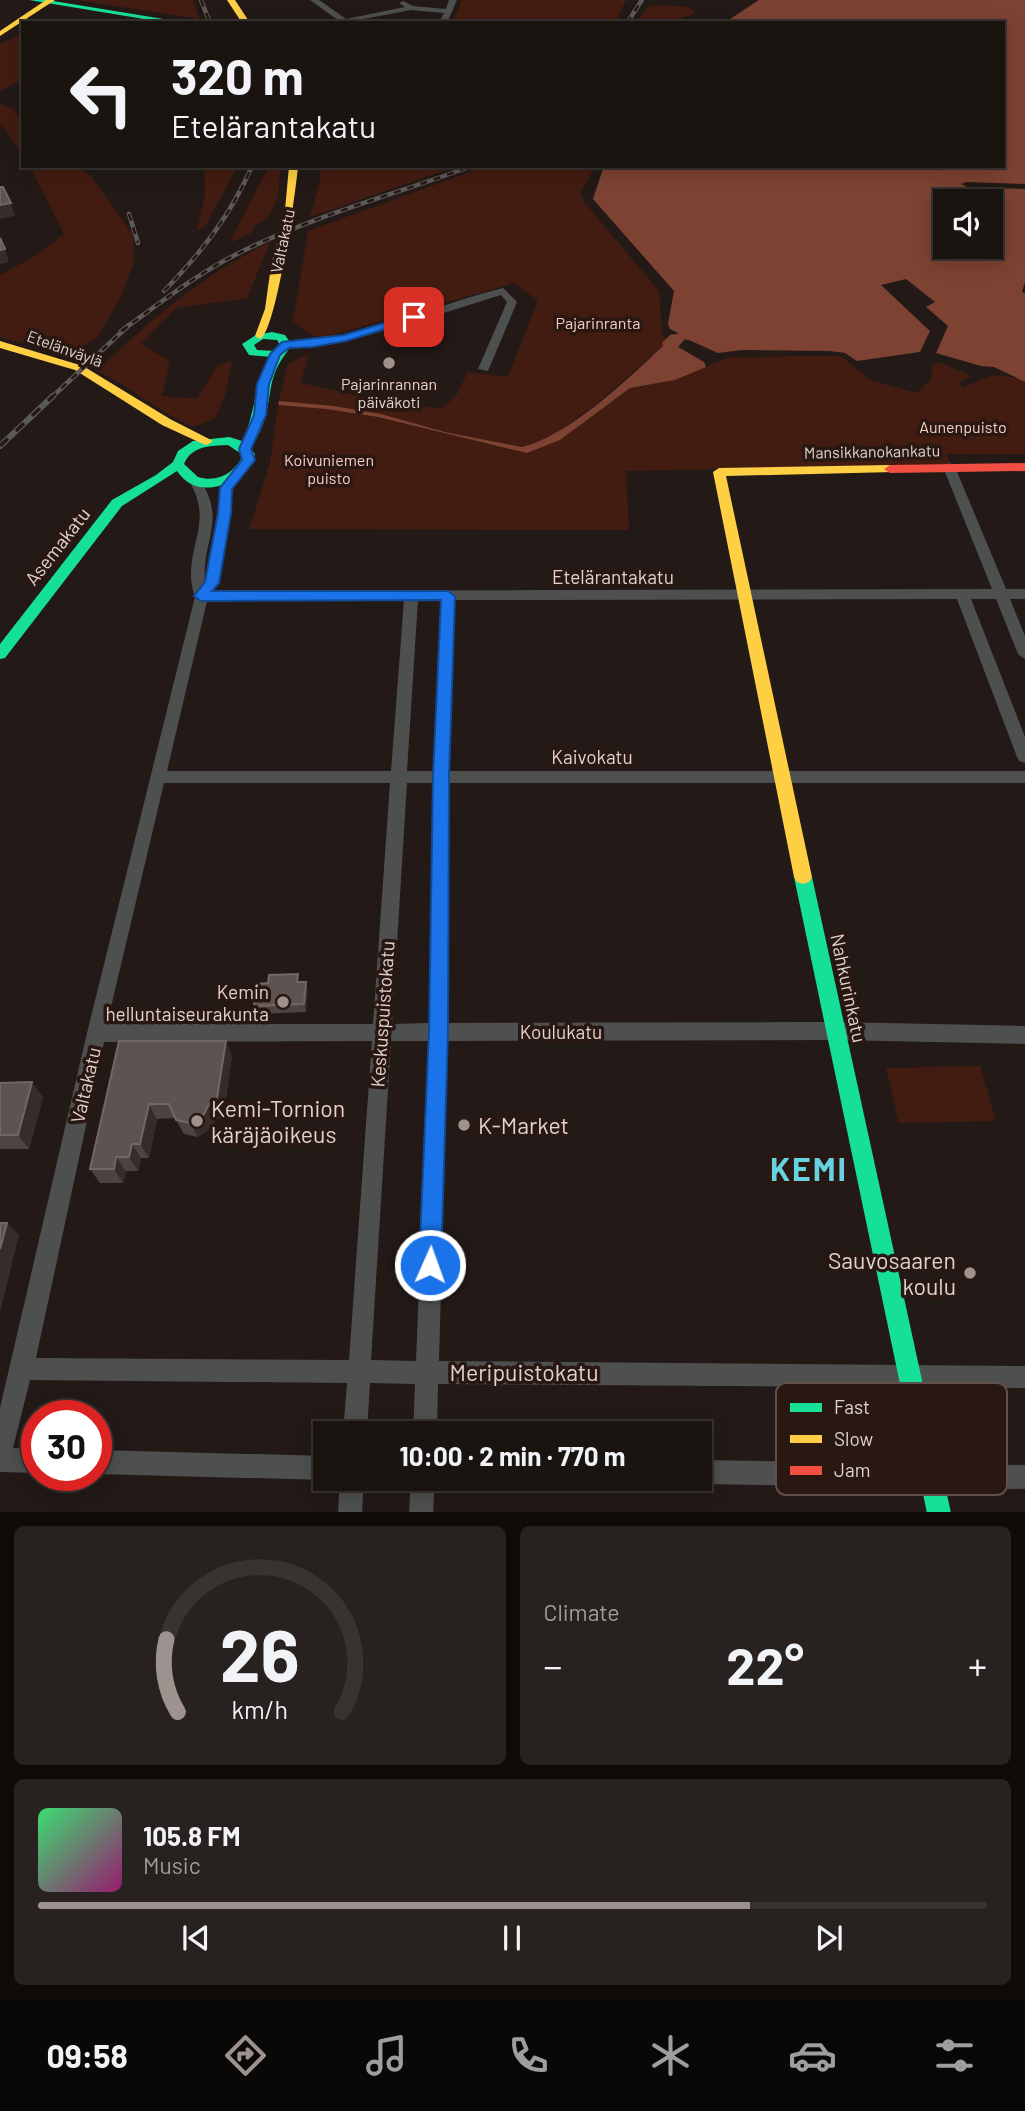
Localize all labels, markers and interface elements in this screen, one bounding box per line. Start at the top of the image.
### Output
text: 320 m [171,46,304,105]
icon: left [56,49,147,140]
text: Etelärantakatu [171,106,376,144]
map controls [933,189,1003,259]
button: sound [933,189,1003,259]
street label: Valtakatu [266,207,298,275]
pin [384,287,444,347]
icon: arrive [395,298,433,336]
park label: Pajarinranta [556,313,640,332]
street label: Etelänväylä [25,326,105,370]
marker: Pajarinrannan päiväkoti [381,355,397,371]
place label: Pajarinrannan päiväkoti [341,374,437,411]
park label: Aunenpuisto [919,417,1007,436]
street label: Mansikkanokankatu [804,440,940,462]
park label: Koivuniemen puisto [284,450,374,487]
street label: Asemakatu [20,503,94,589]
street label: Etelärantakatu [552,565,674,588]
street label: Kaivokatu [551,745,633,768]
street label: Nahkurinkatu [826,932,872,1044]
street label: Keskuspuistokatu [365,940,399,1088]
place label: Kemin helluntaiseurakunta [106,980,269,1025]
marker: Kemin helluntaiseurakunta [275,994,291,1010]
street label: Koulukatu [520,1020,602,1043]
street label: Valtakatu [65,1045,105,1125]
place label: Kemi-Tornion käräjäoikeus [211,1094,345,1148]
place label: K-Market [478,1111,569,1139]
marker: Kemi-Tornion käräjäoikeus [189,1113,205,1129]
marker: K-Market [456,1117,472,1133]
district label: KEMI [770,1149,848,1187]
position arrow [393,1228,467,1302]
place label: Sauvosaaren koulu [828,1246,956,1300]
marker: Sauvosaaren koulu [962,1265,978,1281]
street label: Meripuistokatu [449,1358,599,1386]
legend [776,1383,1007,1495]
text: Fast [834,1395,870,1418]
speed limit sign: 30 [21,1400,112,1491]
text: Slow [834,1427,873,1450]
text: 10:00 · 2 min · 770 m [400,1440,626,1471]
text: Jam [834,1458,870,1481]
text: Climate [544,1598,620,1626]
text: 26 [220,1609,300,1697]
text: 22° [726,1633,804,1695]
text: − [544,1642,563,1688]
text: + [968,1642,987,1688]
text: km/h [231,1693,288,1723]
text: 105.8 FM [143,1820,240,1851]
text: Music [143,1851,201,1879]
icon: previous [177,1919,215,1957]
icon: pause [493,1919,531,1957]
icon: next [810,1919,848,1957]
icon: directions [221,2031,270,2080]
icon: music [362,2031,411,2080]
icon: phone [504,2031,553,2080]
icon: climate [646,2031,695,2080]
icon: car [788,2031,837,2080]
icon: filters [930,2031,979,2080]
text: 09:58 [46,2036,128,2074]

